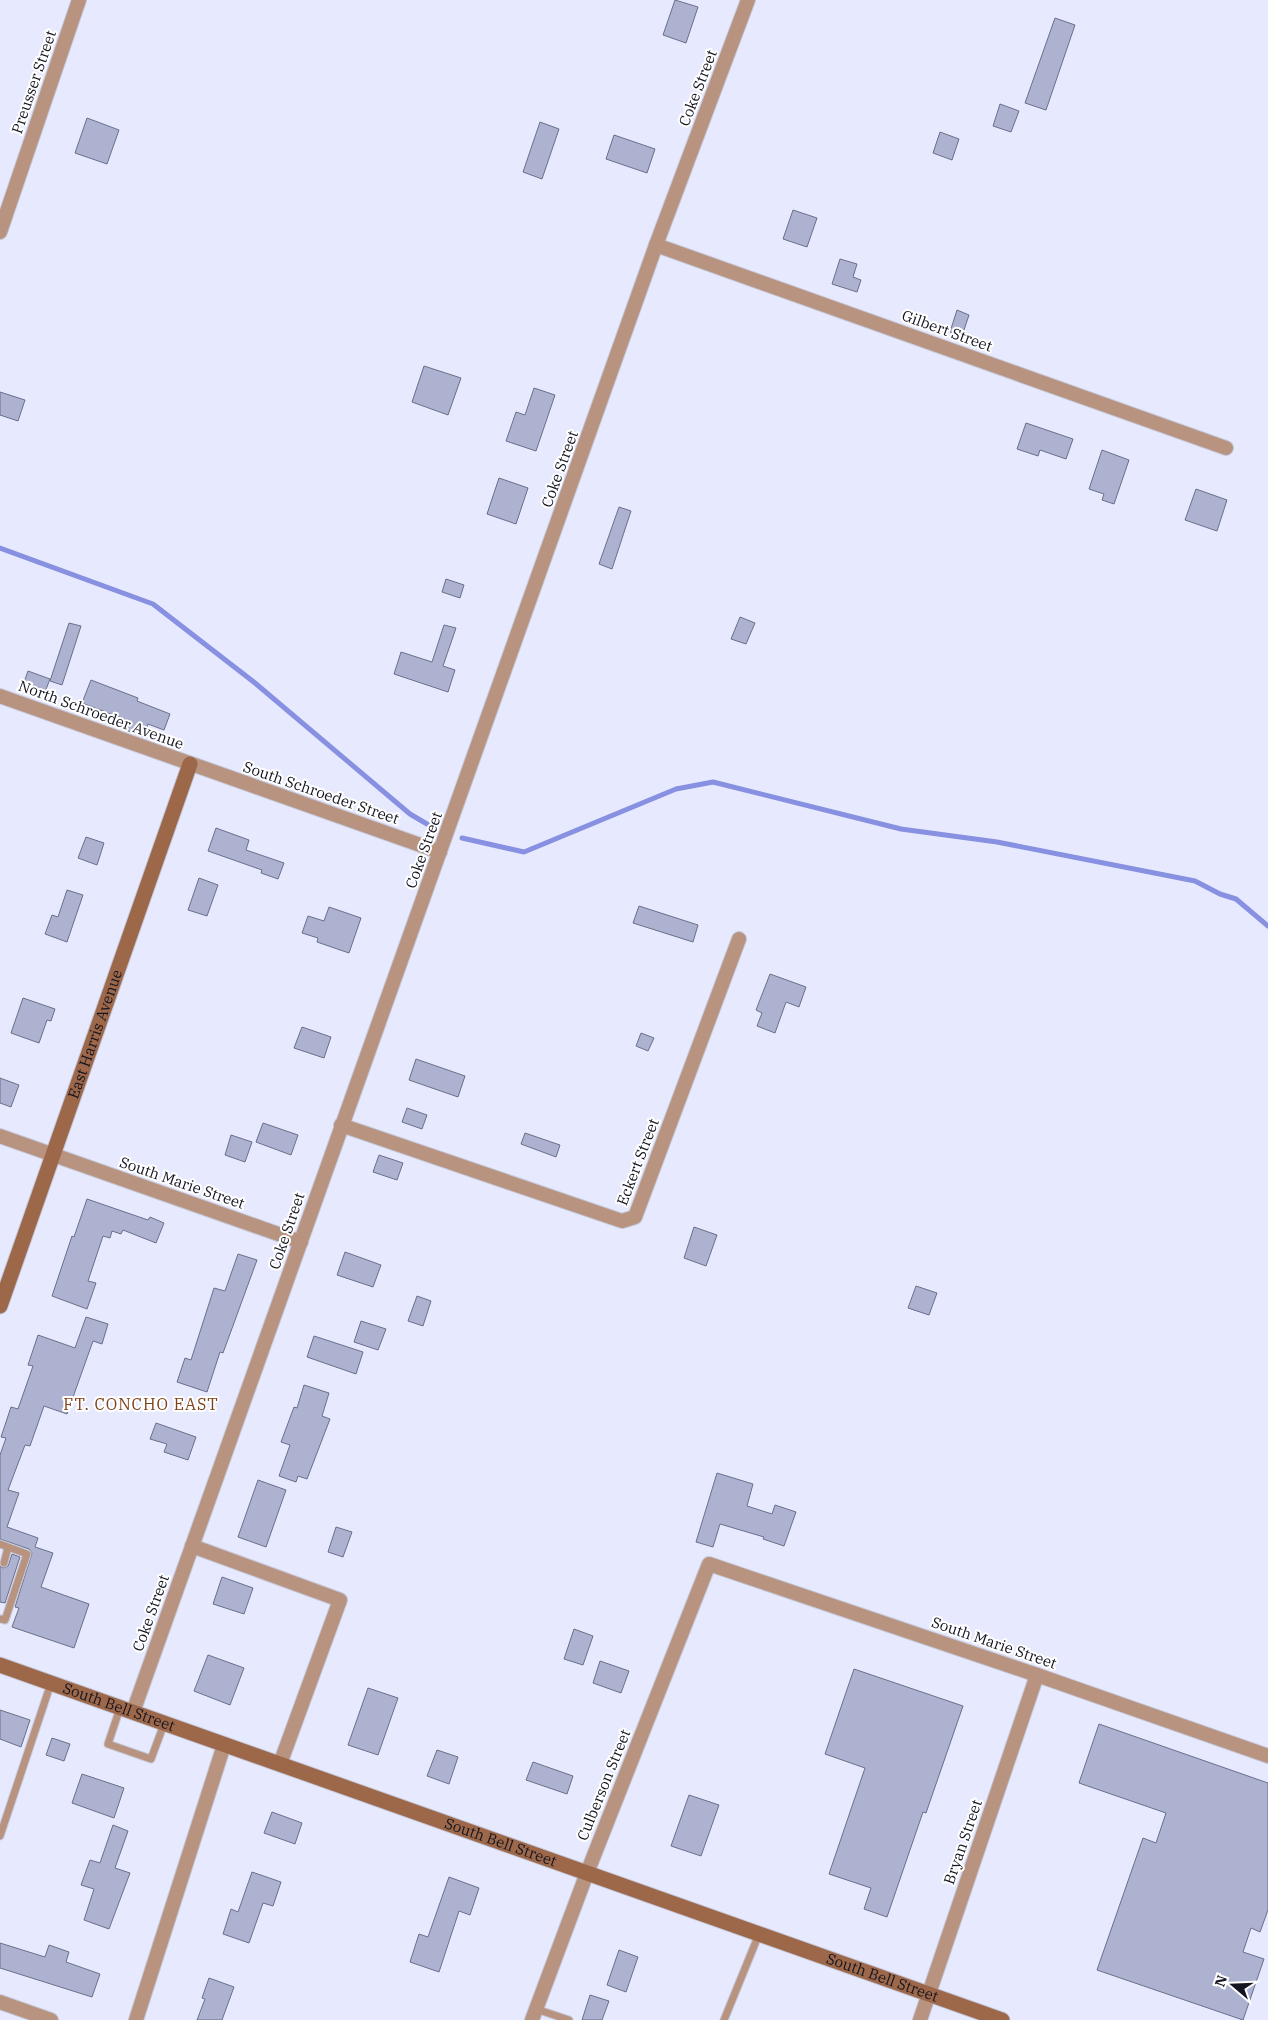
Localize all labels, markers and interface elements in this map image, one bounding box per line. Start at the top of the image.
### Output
street label: Preusser Street [7,28,60,136]
street label: Coke Street [674,47,721,129]
street label: Gilbert Street [899,305,995,356]
street label: Coke Street [537,428,582,510]
street label: North Schroeder Avenue [16,676,186,753]
street label: South Schroeder Street [241,757,402,828]
street label: Coke Street [401,809,446,891]
street label: East Harris Avenue [63,967,126,1101]
street label: Eckert Street [612,1116,663,1208]
street label: South Marie Street [117,1152,247,1213]
street label: Coke Street [264,1190,309,1272]
district label: FT. CONCHO EAST [63,1394,219,1414]
street label: Coke Street [128,1572,173,1654]
street label: South Marie Street [929,1612,1059,1673]
street label: South Bell Street [60,1678,178,1735]
street label: Culberson Street [573,1726,635,1843]
street label: Bryan Street [939,1797,986,1887]
street label: South Bell Street [442,1813,559,1870]
street label: South Bell Street [824,1949,941,2006]
north arrow [1208,1960,1258,2010]
text: N [1210,1973,1231,1989]

